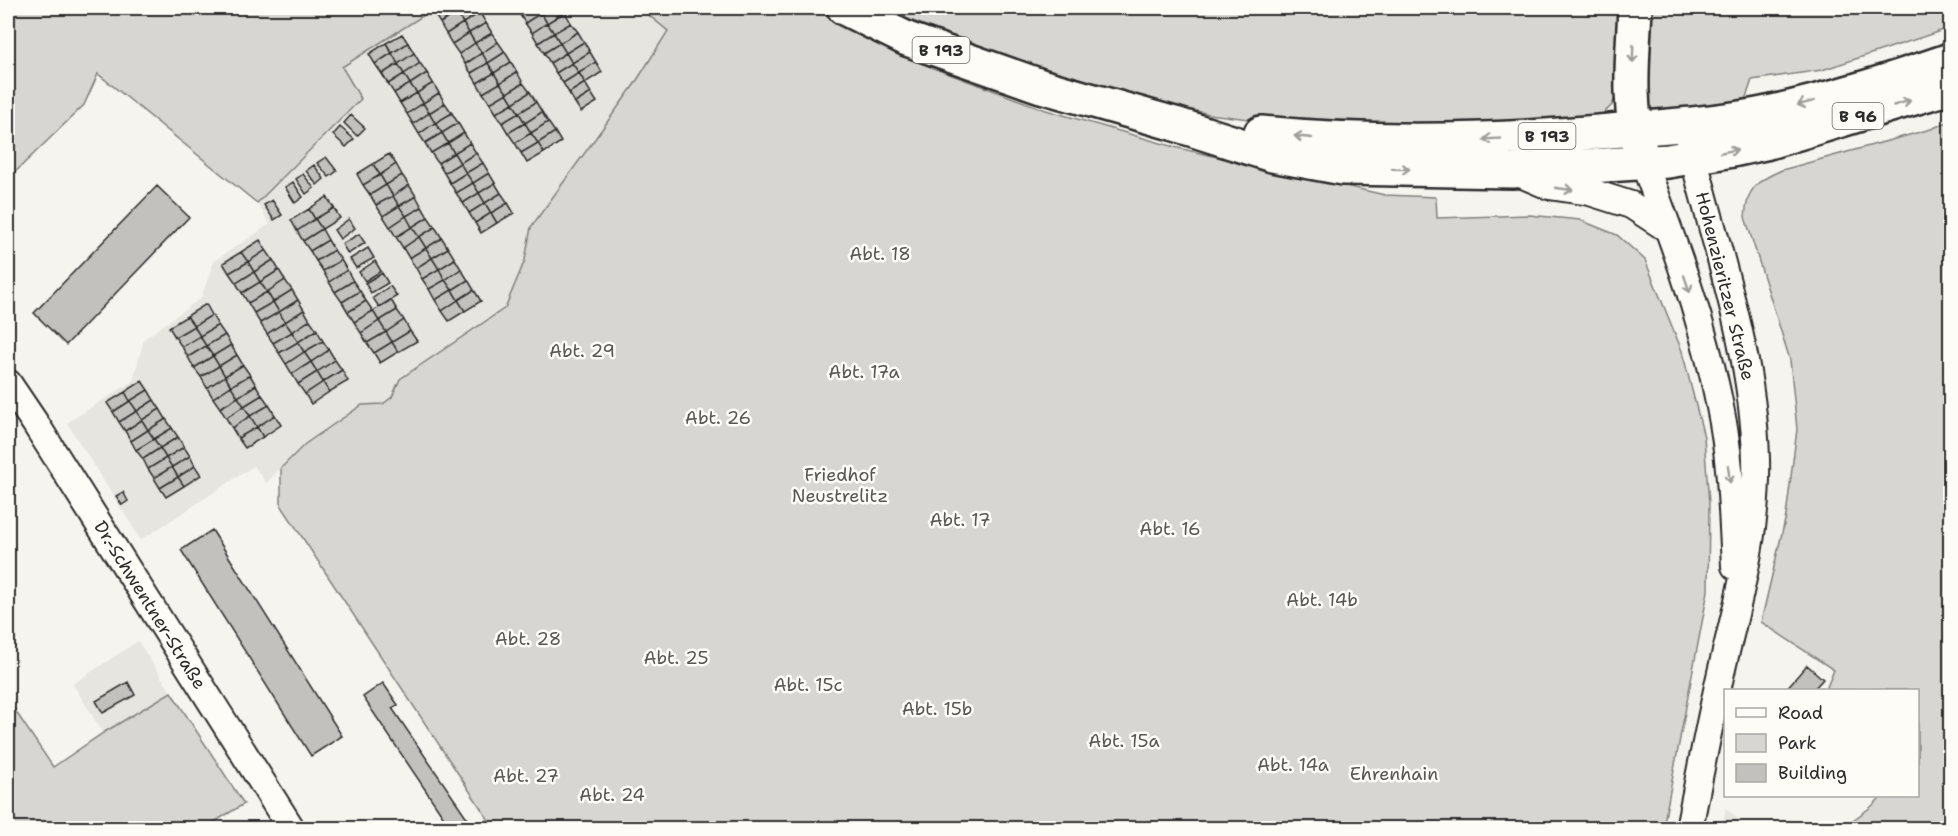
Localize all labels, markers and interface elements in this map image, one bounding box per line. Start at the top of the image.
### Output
road number: B 193 [912,37,970,63]
one-way arrow [1628,43,1639,63]
one-way arrow [1892,97,1911,108]
one-way arrow [1797,98,1816,110]
road number: B 96 [1832,103,1884,129]
road number: B 193 [1518,123,1576,149]
one-way arrow [1293,131,1313,142]
one-way arrow [1483,134,1503,145]
one-way arrow [1719,145,1739,156]
one-way arrow [1391,163,1411,174]
one-way arrow [1554,183,1574,194]
street label: Hohenzieritzer Straße [1690,189,1760,383]
park label: Abt. 18 [849,242,911,266]
one-way arrow [1683,274,1694,293]
park label: Abt. 29 [549,339,615,363]
park label: Abt. 17a [828,360,900,384]
park label: Abt. 26 [685,406,751,430]
park label: Friedhof Neustrelitz [792,463,888,508]
one-way arrow [1724,464,1735,483]
park label: Abt. 17 [929,508,991,532]
street label: Dr.-Schwentner-Straße [88,516,212,694]
park label: Abt. 16 [1139,517,1201,541]
park label: Abt. 14b [1286,588,1358,612]
park label: Abt. 28 [495,627,561,651]
park label: Abt. 25 [643,646,709,670]
park label: Abt. 15c [773,673,843,697]
legend [1724,689,1919,797]
park label: Abt. 15b [902,697,972,721]
text: Road [1778,701,1823,725]
park label: Abt. 15a [1088,729,1160,753]
text: Park [1778,731,1817,755]
park label: Abt. 14a [1257,753,1329,777]
text: Building [1778,761,1847,785]
park label: Ehrenhain [1350,762,1438,786]
park label: Abt. 27 [493,764,559,788]
park label: Abt. 24 [579,783,645,807]

